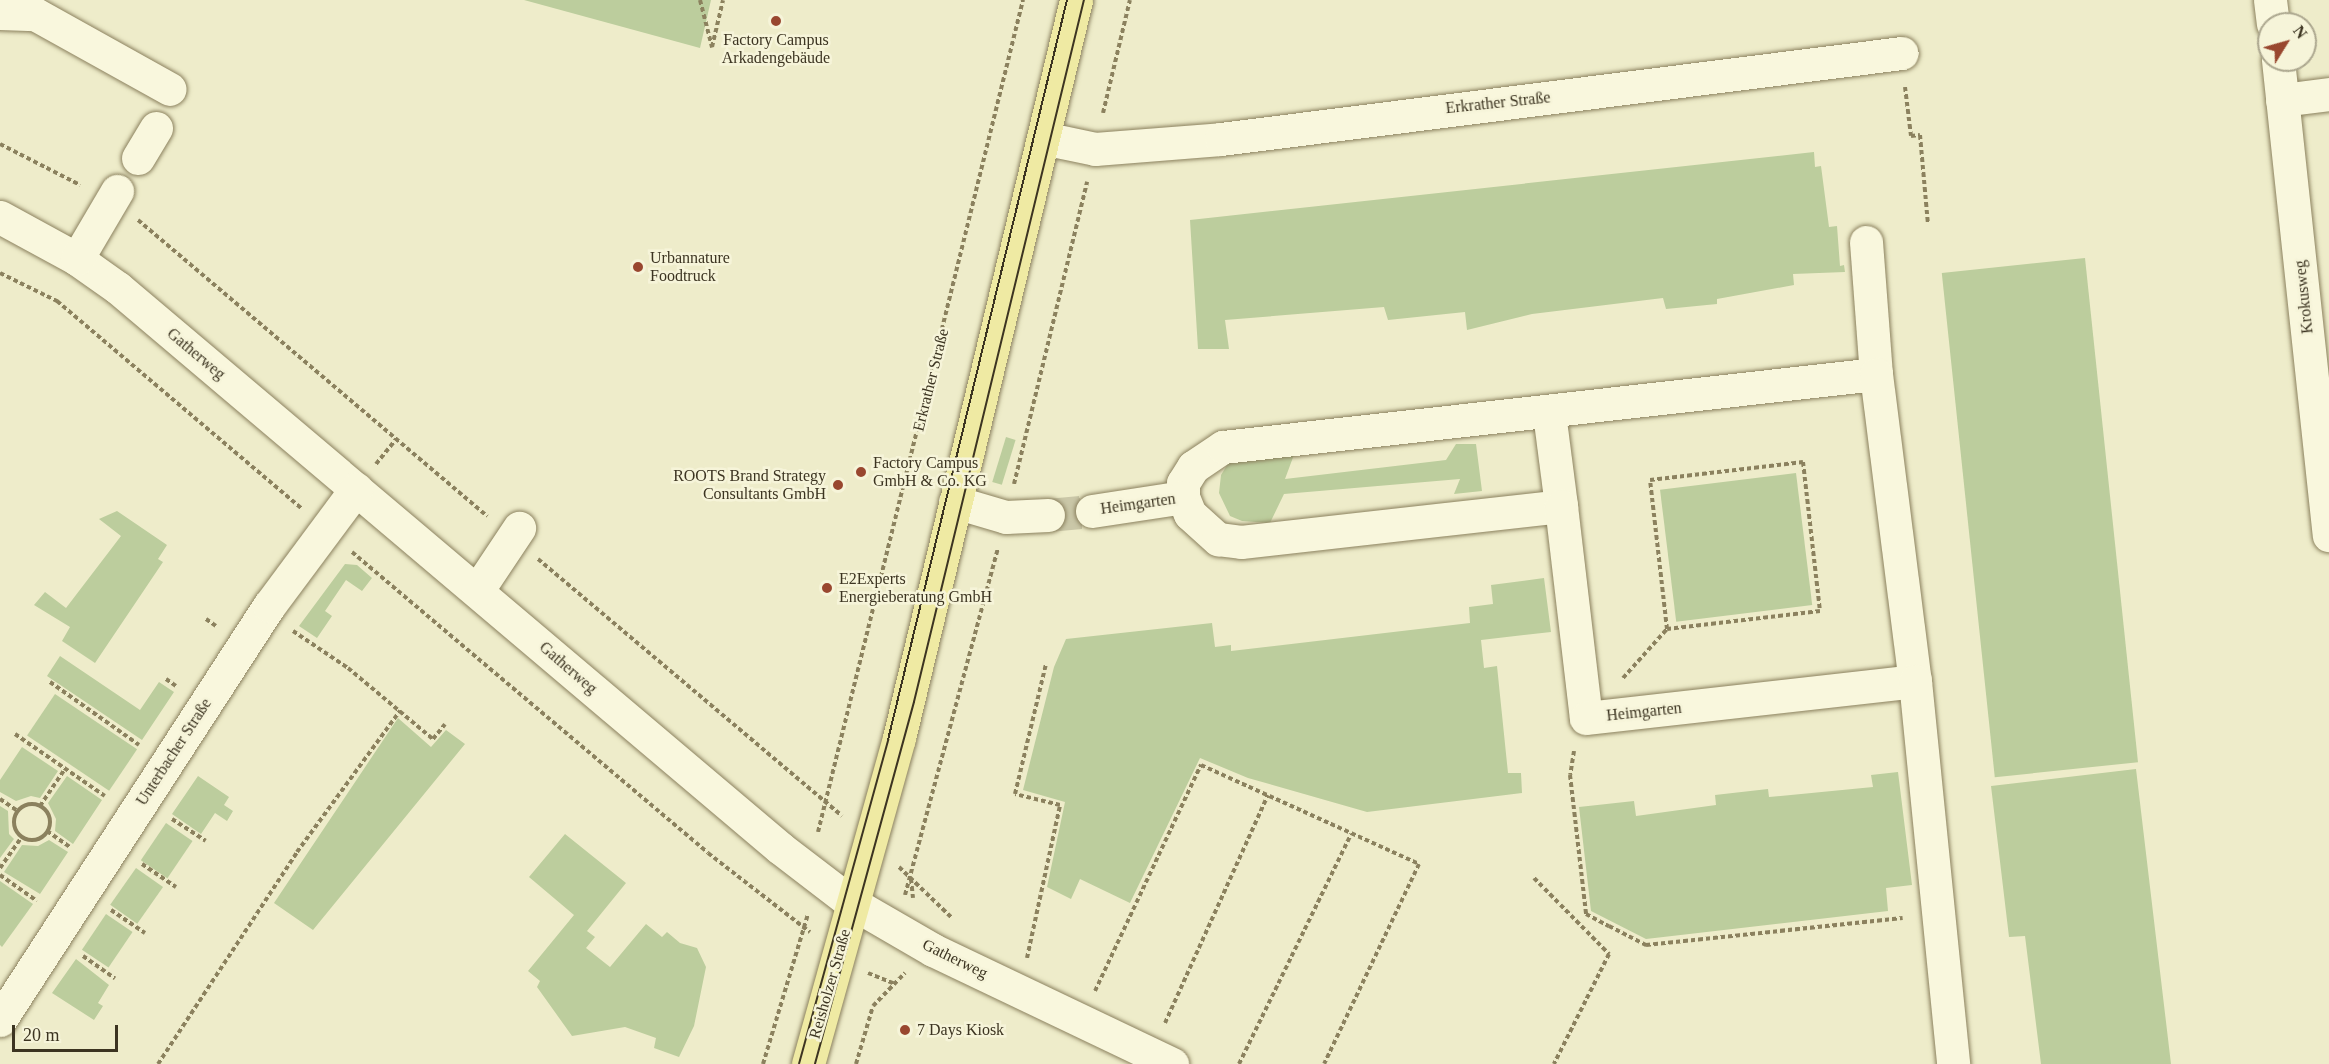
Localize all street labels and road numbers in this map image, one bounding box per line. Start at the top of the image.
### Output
street label: Erkrather Straße [1445,88,1551,118]
street label: Krokusweg [2291,259,2317,335]
street label: Gatherweg [163,324,229,384]
street label: Erkrather Straße [909,327,953,433]
street label: Heimgarten [1099,489,1177,519]
street label: Gatherweg [535,638,601,698]
street label: Unterbacher Straße [132,695,216,809]
street label: Heimgarten [1605,699,1683,725]
street label: Reisholzer Straße [805,927,855,1041]
street label: Gatherweg [919,935,991,983]

